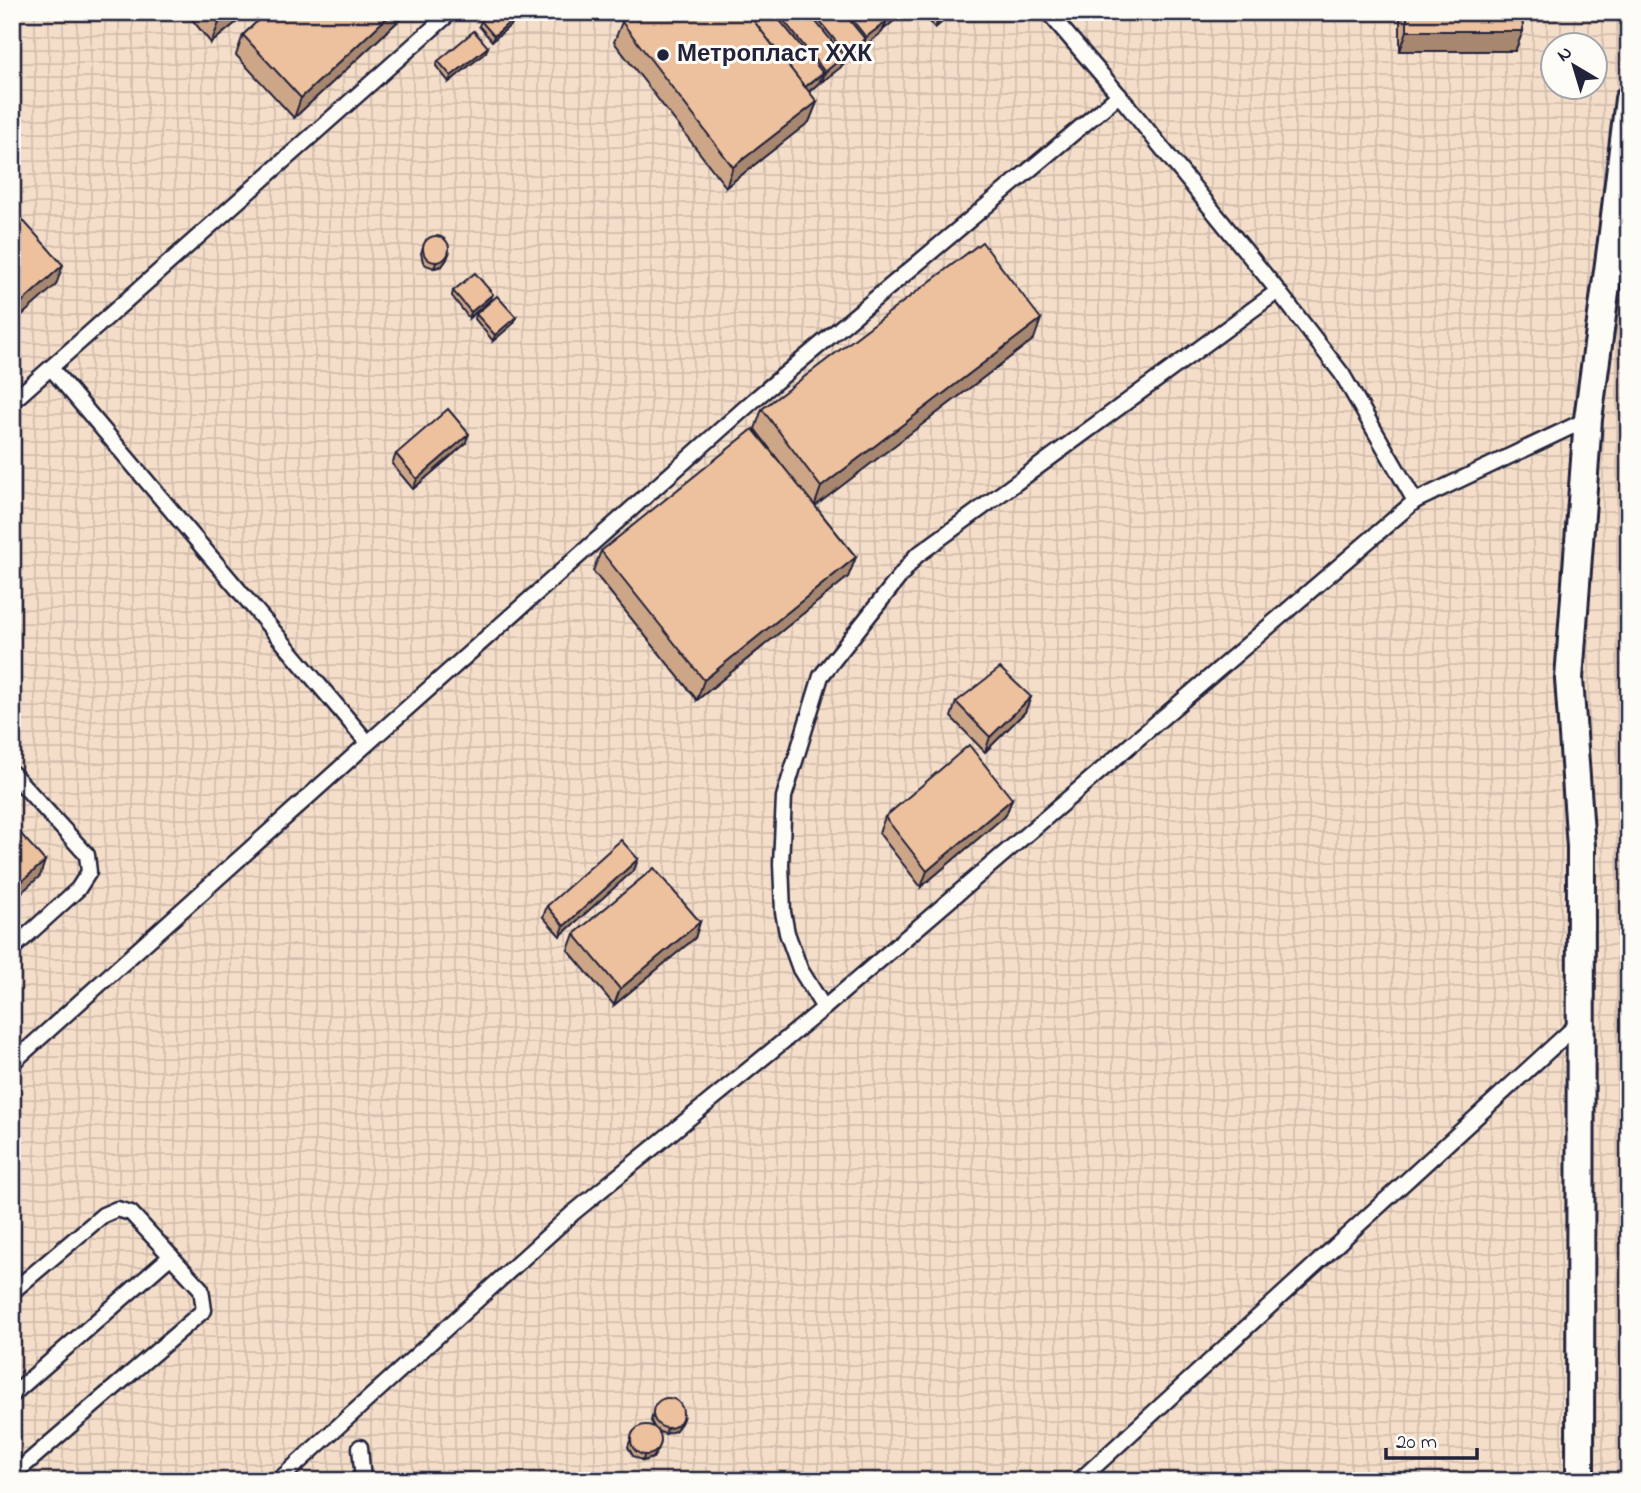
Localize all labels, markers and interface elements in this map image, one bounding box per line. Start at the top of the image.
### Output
north arrow [1540,32,1610,102]
place label: Метропласт ХХК [677,38,872,73]
text: N [1552,40,1579,69]
marker: Метропласт ХХК [655,47,671,63]
scale bar [1386,1416,1476,1460]
text: 20 m [1396,1428,1437,1458]

